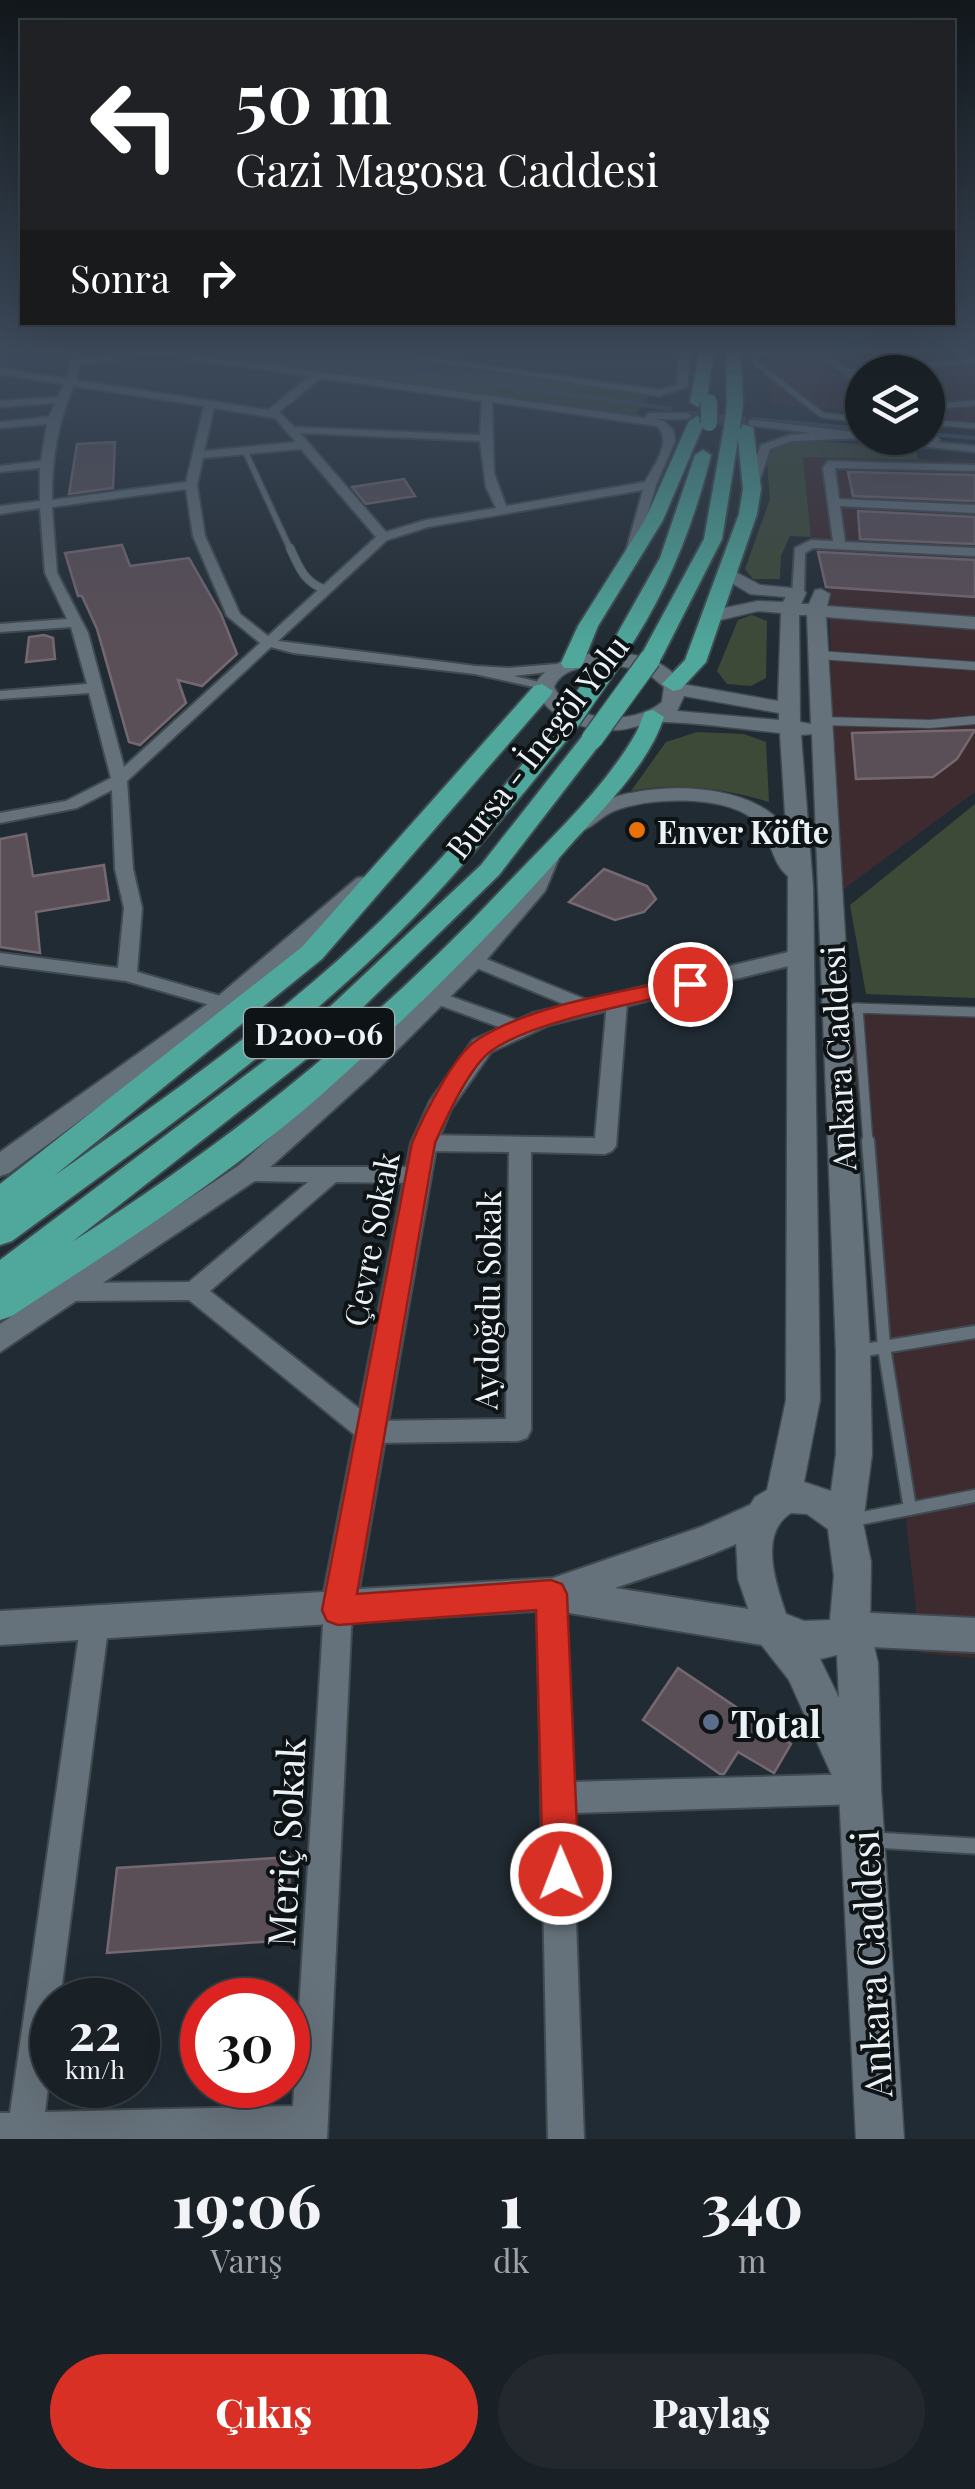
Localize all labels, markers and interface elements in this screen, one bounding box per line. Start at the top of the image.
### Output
text: 50 m [235,48,392,142]
icon: left [70,60,200,190]
text: Gazi Magosa Caddesi [235,138,659,198]
icon: right [190,250,245,305]
text: Sonra [70,252,170,303]
map controls [845,355,945,455]
button: layers [845,355,945,455]
street label: Bursa - İnegöl Yolu [435,625,637,867]
place label: Enver Köfte [657,809,829,852]
marker: Enver Köfte [626,819,648,841]
pin [648,942,733,1027]
street label: Ankara Caddesi [810,944,864,1173]
icon: arrive [663,957,718,1012]
road number: D200-06 [244,1008,394,1058]
street label: Çevre Sokak [332,1148,408,1330]
street label: Aydoğdu Sokak [463,1190,509,1411]
place label: Total [731,1697,821,1748]
marker: Total [700,1711,722,1733]
street label: Meriç Sokak [254,1736,316,1948]
position arrow [509,1822,613,1926]
street label: Ankara Caddesi [838,1829,903,2100]
speed limit sign: 30 [180,1978,310,2108]
text: 22 [69,1997,121,2064]
text: km/h [65,2052,125,2085]
text: 19:06 [172,2163,321,2243]
text: 1 [500,2163,523,2243]
text: 340 [701,2163,803,2243]
text: Varış [211,2238,283,2281]
text: dk [493,2238,529,2281]
text: m [738,2238,766,2281]
button: Çıkış [50,2354,478,2469]
button: Paylaş [498,2354,925,2469]

